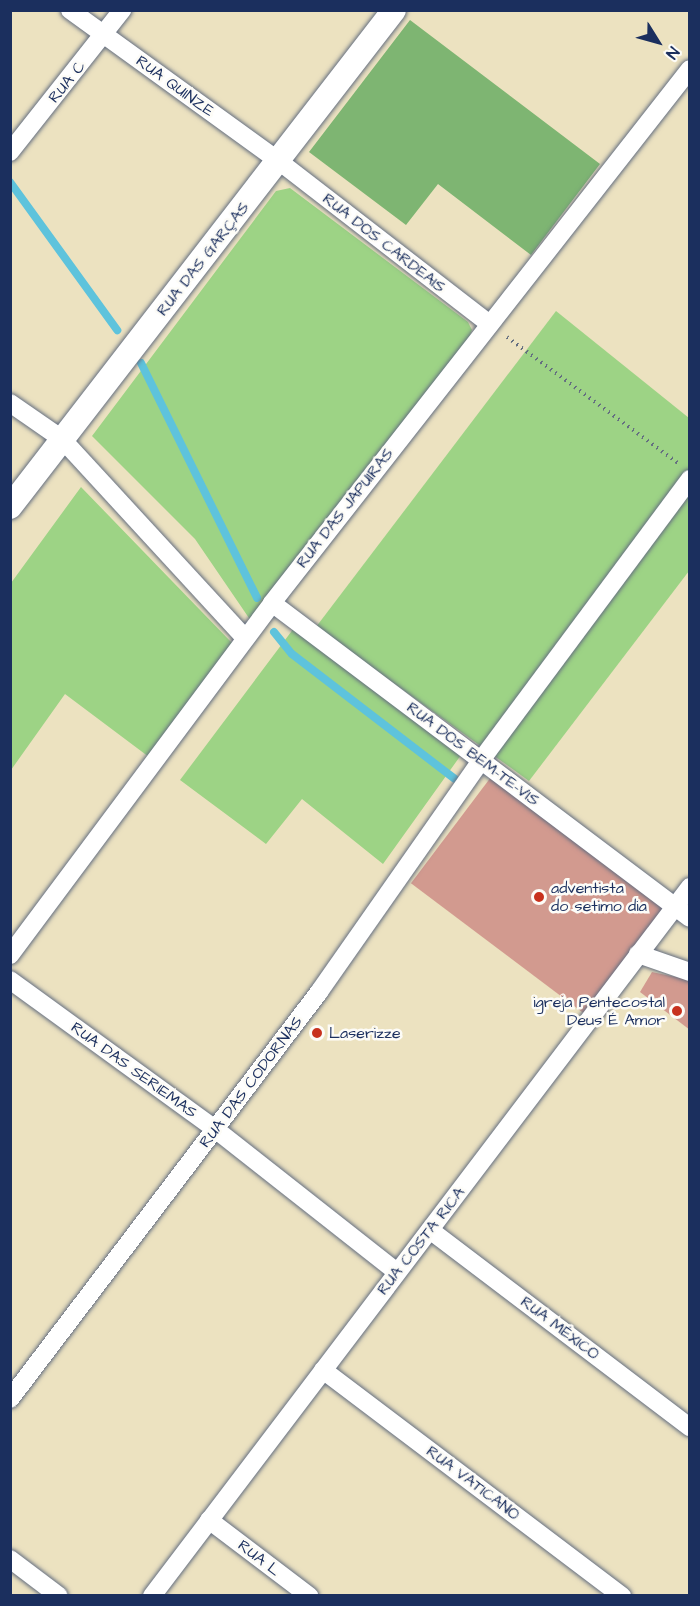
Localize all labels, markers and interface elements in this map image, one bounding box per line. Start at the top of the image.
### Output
north arrow [628,12,688,72]
text: N [661,42,684,63]
street label: RUA QUINZE [132,51,218,121]
street label: RUA C [44,57,90,107]
street label: RUA DOS CARDEAIS [319,189,449,297]
street label: RUA DAS GARÇAS [153,198,253,320]
street label: RUA DAS JAPUIRAS [292,444,398,572]
street label: RUA DOS BEM-TE-VIS [403,698,543,810]
place label: adventista do setimo dia [551,878,647,916]
marker: adventista do setimo dia [532,890,546,904]
place label: igreja Pentecostal Deus É Amor [533,992,665,1030]
marker: igreja Pentecostal Deus É Amor [670,1004,684,1018]
street label: RUA DAS CODORNAS [195,1013,307,1151]
street label: RUA DAS SERIEMAS [67,1018,201,1122]
place label: Laserizze [329,1023,401,1043]
marker: Laserizze [310,1026,324,1040]
street label: RUA COSTA RICA [373,1183,469,1299]
street label: RUA MÉXICO [517,1292,603,1364]
street label: RUA VATICANO [422,1442,524,1524]
street label: RUA L [234,1536,284,1580]

